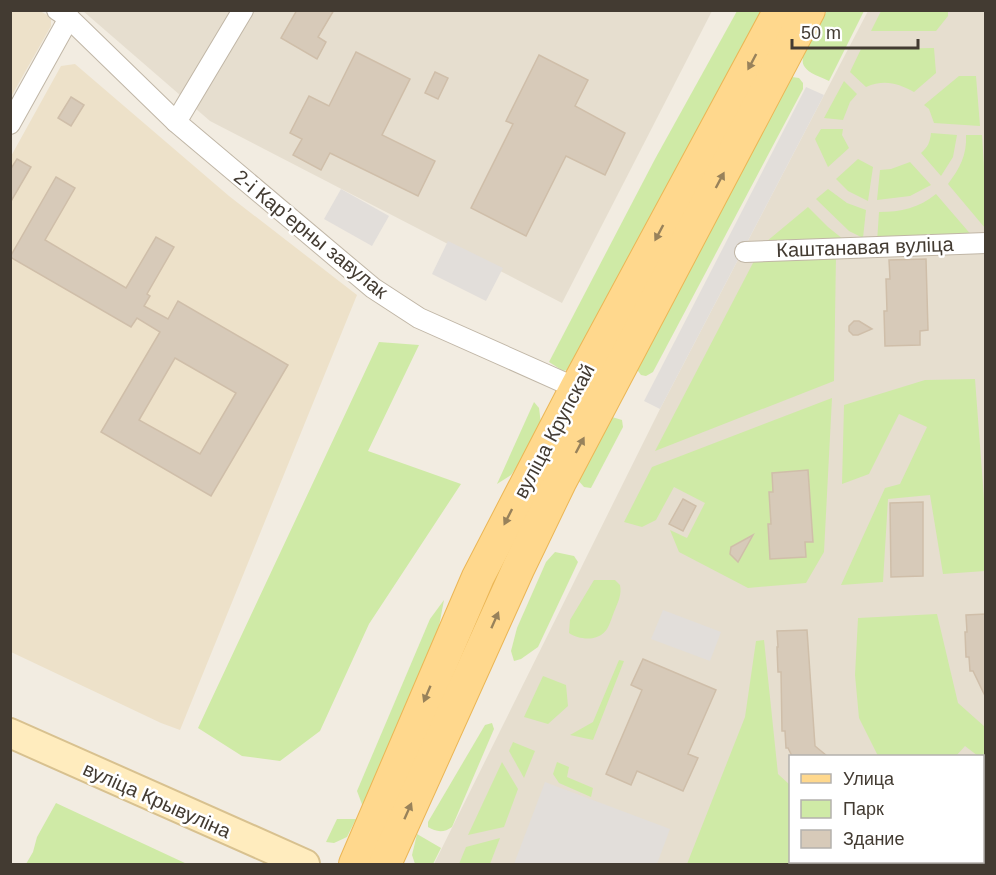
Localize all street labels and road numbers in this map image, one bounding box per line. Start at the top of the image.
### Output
street label: 2-і Карʼерны завулак [230,165,392,303]
street label: Каштанавая вуліца [776,233,955,261]
street label: вуліца Крупскай [509,360,599,502]
street label: вуліца Крывуліна [80,758,235,843]

